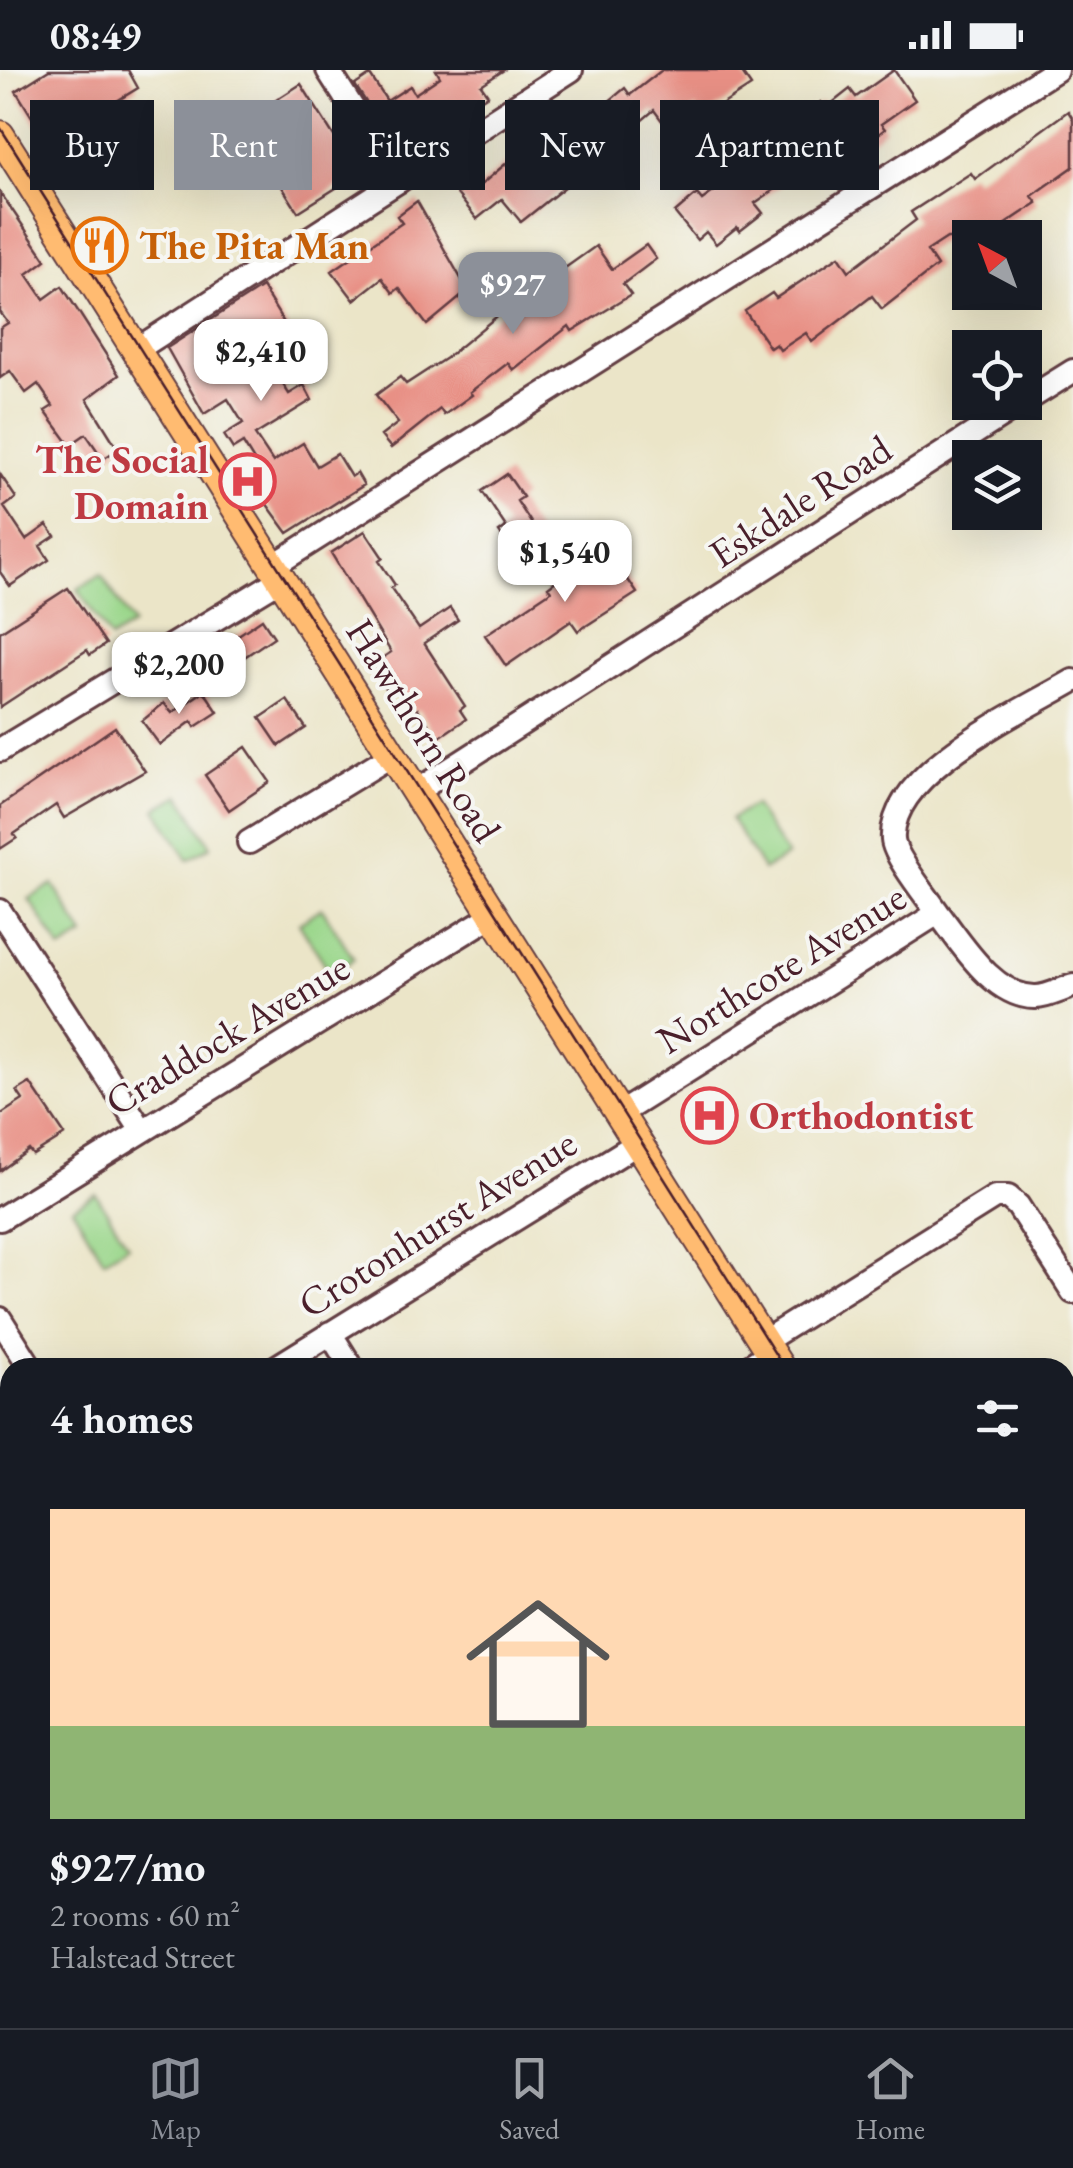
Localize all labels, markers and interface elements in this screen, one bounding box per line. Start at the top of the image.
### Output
text: 08:49 [50,11,141,60]
chip: Buy [30,100,154,190]
chip: Rent [174,100,312,190]
chip: Filters [332,100,485,190]
chip: New [505,100,640,190]
chip: Apartment [660,100,879,190]
restaurant icon: The Pita Man [70,215,130,275]
place label: The Pita Man [139,219,369,271]
north arrow [952,220,1042,310]
map controls [952,220,1042,530]
pin: $927 [454,252,572,337]
text: $927 [480,263,546,305]
pin: $2,410 [180,319,342,404]
text: $2,410 [216,330,306,372]
button: locate [952,330,1042,420]
street label: Eskdale Road [699,422,902,579]
place label: The Social Domain [35,433,209,531]
button: layers [952,440,1042,530]
hospital icon: The Social Domain [218,452,278,512]
pin: $1,540 [484,520,646,605]
text: $1,540 [520,531,610,573]
street label: Hawthorn Road [335,608,514,852]
pin: $2,200 [98,632,260,717]
text: $2,200 [134,643,224,685]
street label: Northcote Avenue [647,871,915,1065]
street label: Craddock Avenue [95,941,359,1127]
hospital icon: Orthodontist [680,1085,740,1145]
place label: Orthodontist [749,1089,973,1141]
street label: Crotonhurst Avenue [288,1117,586,1329]
text: 4 homes [50,1391,193,1446]
icon: filters [970,1391,1025,1446]
icon: home [448,1574,628,1754]
text: $927/mo [50,1839,206,1894]
text: 2 rooms · 60 m² [50,1894,240,1936]
text: Halstead Street [50,1936,235,1978]
tab: Map [148,2051,203,2147]
tab: Saved [499,2051,559,2147]
tab: Home [856,2051,925,2147]

